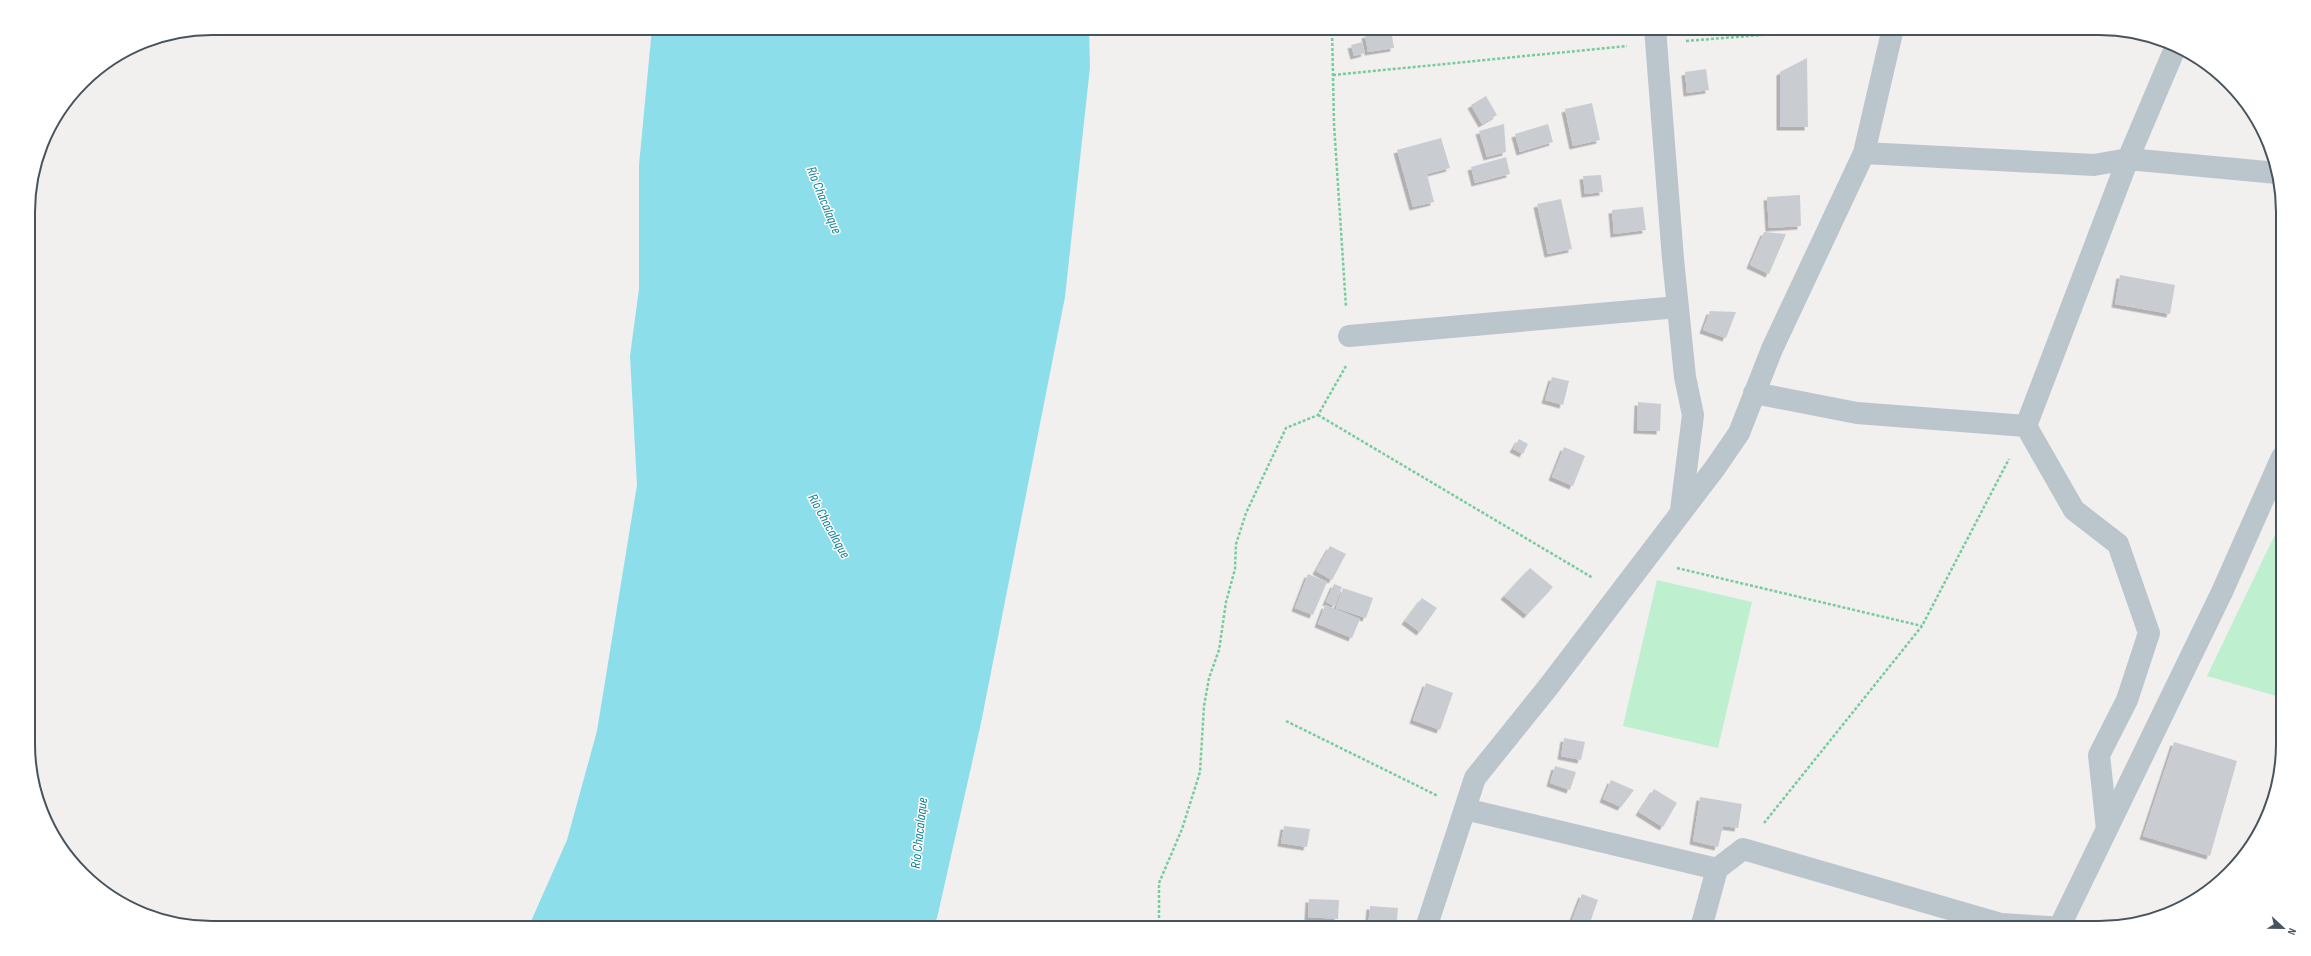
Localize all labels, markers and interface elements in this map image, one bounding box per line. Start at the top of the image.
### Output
water label: Río Chacalaque [803,164,845,237]
water label: Río Chacalaque [804,491,854,562]
water label: Río Chacalaque [907,796,931,869]
north arrow [2263,908,2303,948]
text: N [2285,926,2299,937]

